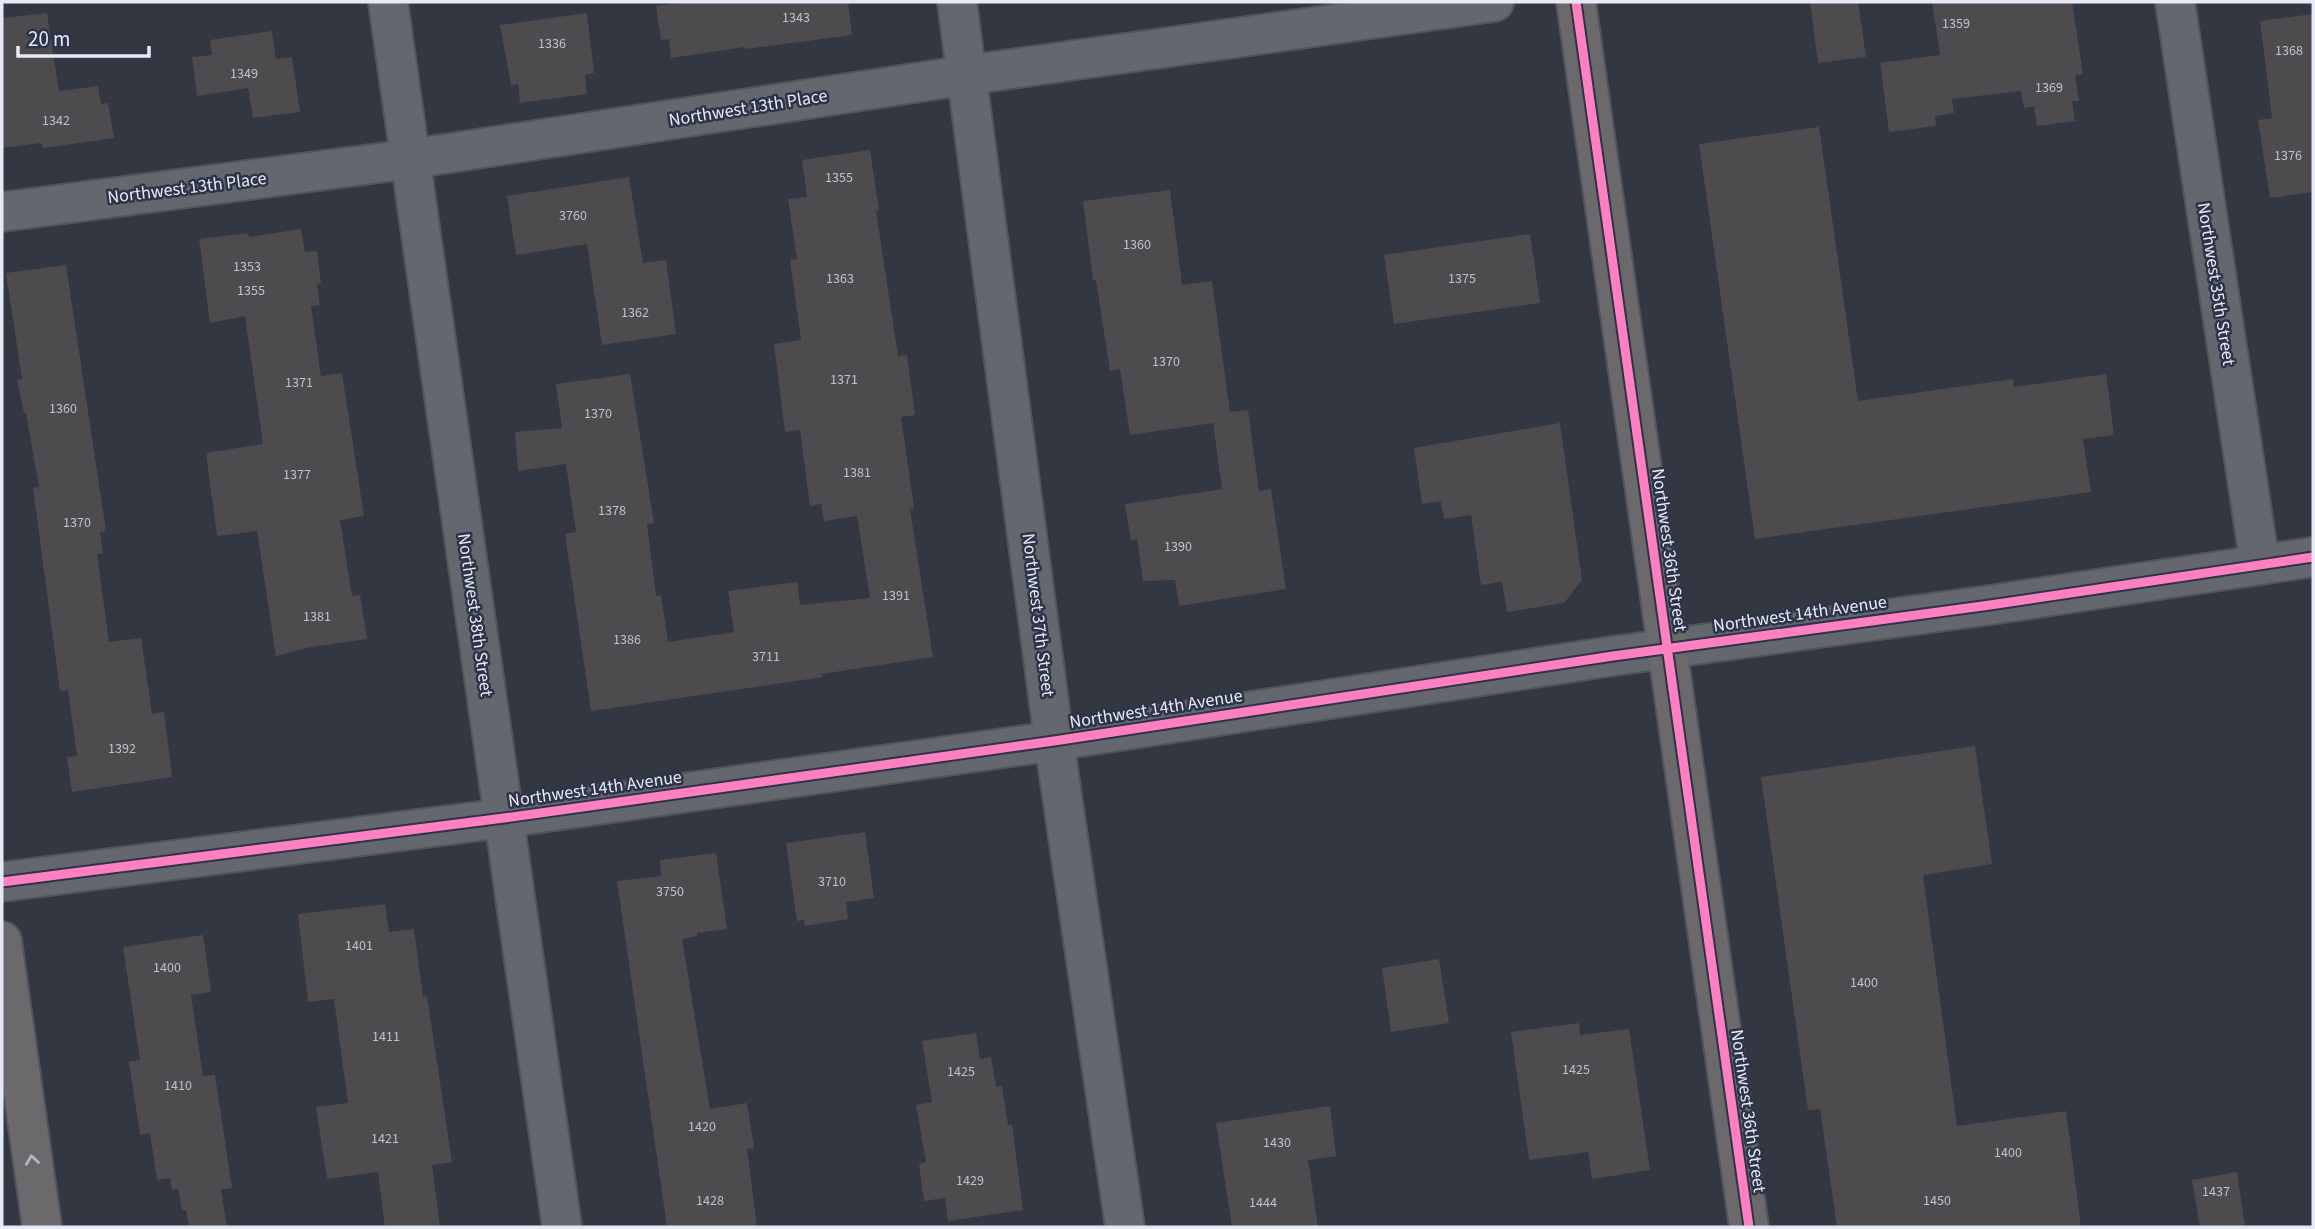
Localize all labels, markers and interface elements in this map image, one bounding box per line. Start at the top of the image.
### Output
house number: 1343 [782,8,810,28]
scale bar [18,14,149,58]
house number: 1359 [1942,14,1970,34]
text: 20 m [28,24,70,54]
house number: 1336 [538,34,566,54]
house number: 1368 [2275,41,2303,61]
house number: 1349 [230,64,258,84]
house number: 1369 [2035,78,2063,98]
street label: Northwest 13th Place [667,83,829,133]
house number: 1342 [42,111,70,131]
house number: 1376 [2274,146,2302,166]
street label: Northwest 13th Place [106,166,268,210]
house number: 1355 [825,168,853,188]
street label: Northwest 35th Street [2191,201,2241,367]
house number: 3760 [559,206,587,226]
house number: 1360 [1123,235,1151,255]
house number: 1353 [233,257,261,277]
house number: 1363 [826,269,854,289]
house number: 1375 [1448,269,1476,289]
house number: 1355 [237,281,265,301]
house number: 1362 [621,303,649,323]
house number: 1370 [1152,352,1180,372]
house number: 1371 [830,370,858,390]
house number: 1371 [285,373,313,393]
house number: 1360 [49,399,77,419]
house number: 1370 [584,404,612,424]
house number: 1381 [843,463,871,483]
house number: 1377 [283,465,311,485]
street label: Northwest 36th Street [1645,467,1693,633]
house number: 1378 [598,501,626,521]
house number: 1370 [63,513,91,533]
street label: Northwest 38th Street [451,532,499,698]
street label: Northwest 37th Street [1016,532,1060,698]
house number: 1390 [1164,537,1192,557]
house number: 1391 [882,586,910,606]
street label: Northwest 14th Avenue [1712,589,1888,639]
house number: 1381 [303,607,331,627]
house number: 1386 [613,630,641,650]
house number: 3711 [752,647,780,667]
street label: Northwest 14th Avenue [1068,683,1244,735]
house number: 1392 [108,739,136,759]
street label: Northwest 14th Avenue [507,764,683,814]
house number: 3710 [818,872,846,892]
house number: 3750 [656,882,684,902]
house number: 1401 [345,936,373,956]
house number: 1400 [153,958,181,978]
house number: 1400 [1850,973,1878,993]
house number: 1411 [372,1027,400,1047]
street label: Northwest 36th Street [1724,1028,1772,1194]
house number: 1425 [1562,1060,1590,1080]
house number: 1425 [947,1062,975,1082]
house number: 1410 [164,1076,192,1096]
house number: 1420 [688,1117,716,1137]
house number: 1421 [371,1129,399,1149]
house number: 1430 [1263,1133,1291,1153]
house number: 1400 [1994,1143,2022,1163]
one-way arrow [25,1154,40,1166]
house number: 1429 [956,1171,984,1191]
house number: 1437 [2202,1182,2230,1202]
house number: 1428 [696,1191,724,1211]
house number: 1450 [1923,1191,1951,1211]
house number: 1444 [1249,1193,1277,1213]

